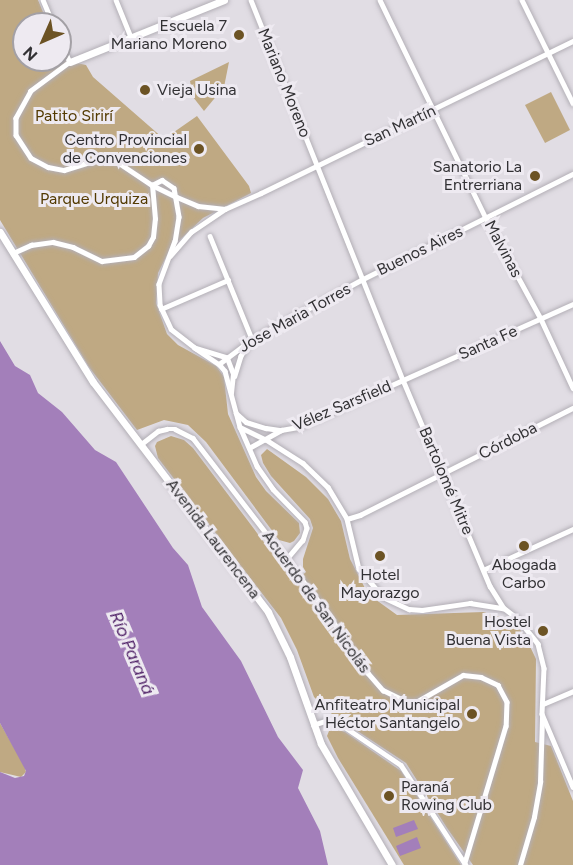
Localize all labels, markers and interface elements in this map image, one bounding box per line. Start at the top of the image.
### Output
north arrow [12,12,72,72]
place label: Escuela 7 Mariano Moreno [111,16,227,54]
street label: Mariano Moreno [253,25,315,141]
marker: Escuela 7 Mariano Moreno [232,28,246,42]
text: N [19,43,41,65]
place label: Vieja Usina [157,80,237,100]
marker: Vieja Usina [138,83,152,97]
street label: San Martín [361,101,439,151]
park label: Patito Sirirí [35,106,113,126]
place label: Centro Provincial de Convenciones [63,130,187,168]
marker: Centro Provincial de Convenciones [192,142,206,156]
place label: Sanatorio La Entrerriana [433,157,522,195]
marker: Sanatorio La Entrerriana [526,167,544,185]
park label: Parque Urquiza [40,189,148,209]
street label: Malvinas [480,217,526,281]
street label: Buenos Aires [374,222,466,280]
street label: Jose Maria Torres [236,279,354,357]
street label: Santa Fe [456,322,520,364]
street label: Vélez Sarsfield [290,377,394,435]
street label: Córdoba [476,418,540,464]
street label: Bartolomé Mitre [415,424,477,538]
street label: Avenida Laurencena [162,475,264,603]
street label: Acuerdo de San Nicolás [258,527,374,677]
marker: Abogada Carbo [517,539,531,553]
marker: Hotel Mayorazgo [373,549,387,563]
place label: Abogada Carbo [492,555,556,593]
place label: Hotel Mayorazgo [340,565,420,603]
water label: Río Paraná [105,608,159,698]
place label: Hostel Buena Vista [446,612,531,650]
marker: Hostel Buena Vista [536,624,550,638]
place label: Anfiteatro Municipal Héctor Santangelo [314,695,460,733]
marker: Anfiteatro Municipal Héctor Santangelo [465,707,479,721]
place label: Paraná Rowing Club [401,777,492,815]
marker: Paraná Rowing Club [382,789,396,803]

